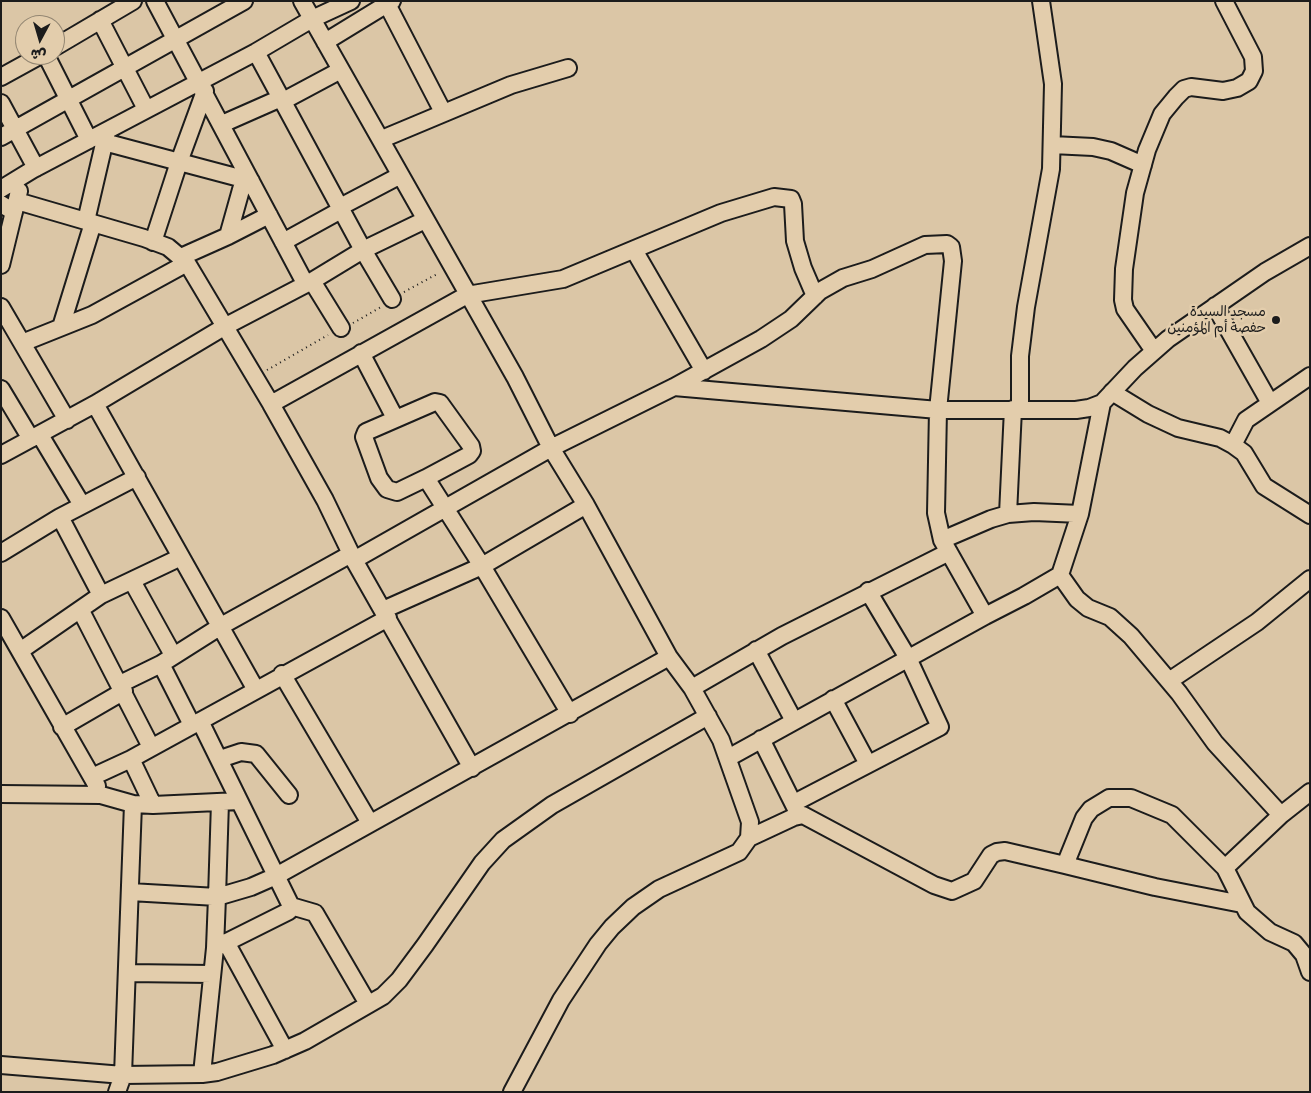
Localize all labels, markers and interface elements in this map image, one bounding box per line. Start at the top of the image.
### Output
north arrow [15,15,65,65]
text: ش [30,45,47,64]
place label: مسجد السيدة حفصة أم المؤمنين [1167,304,1266,336]
marker: مسجد السيدة حفصة أم المؤمنين [1270,314,1282,326]

